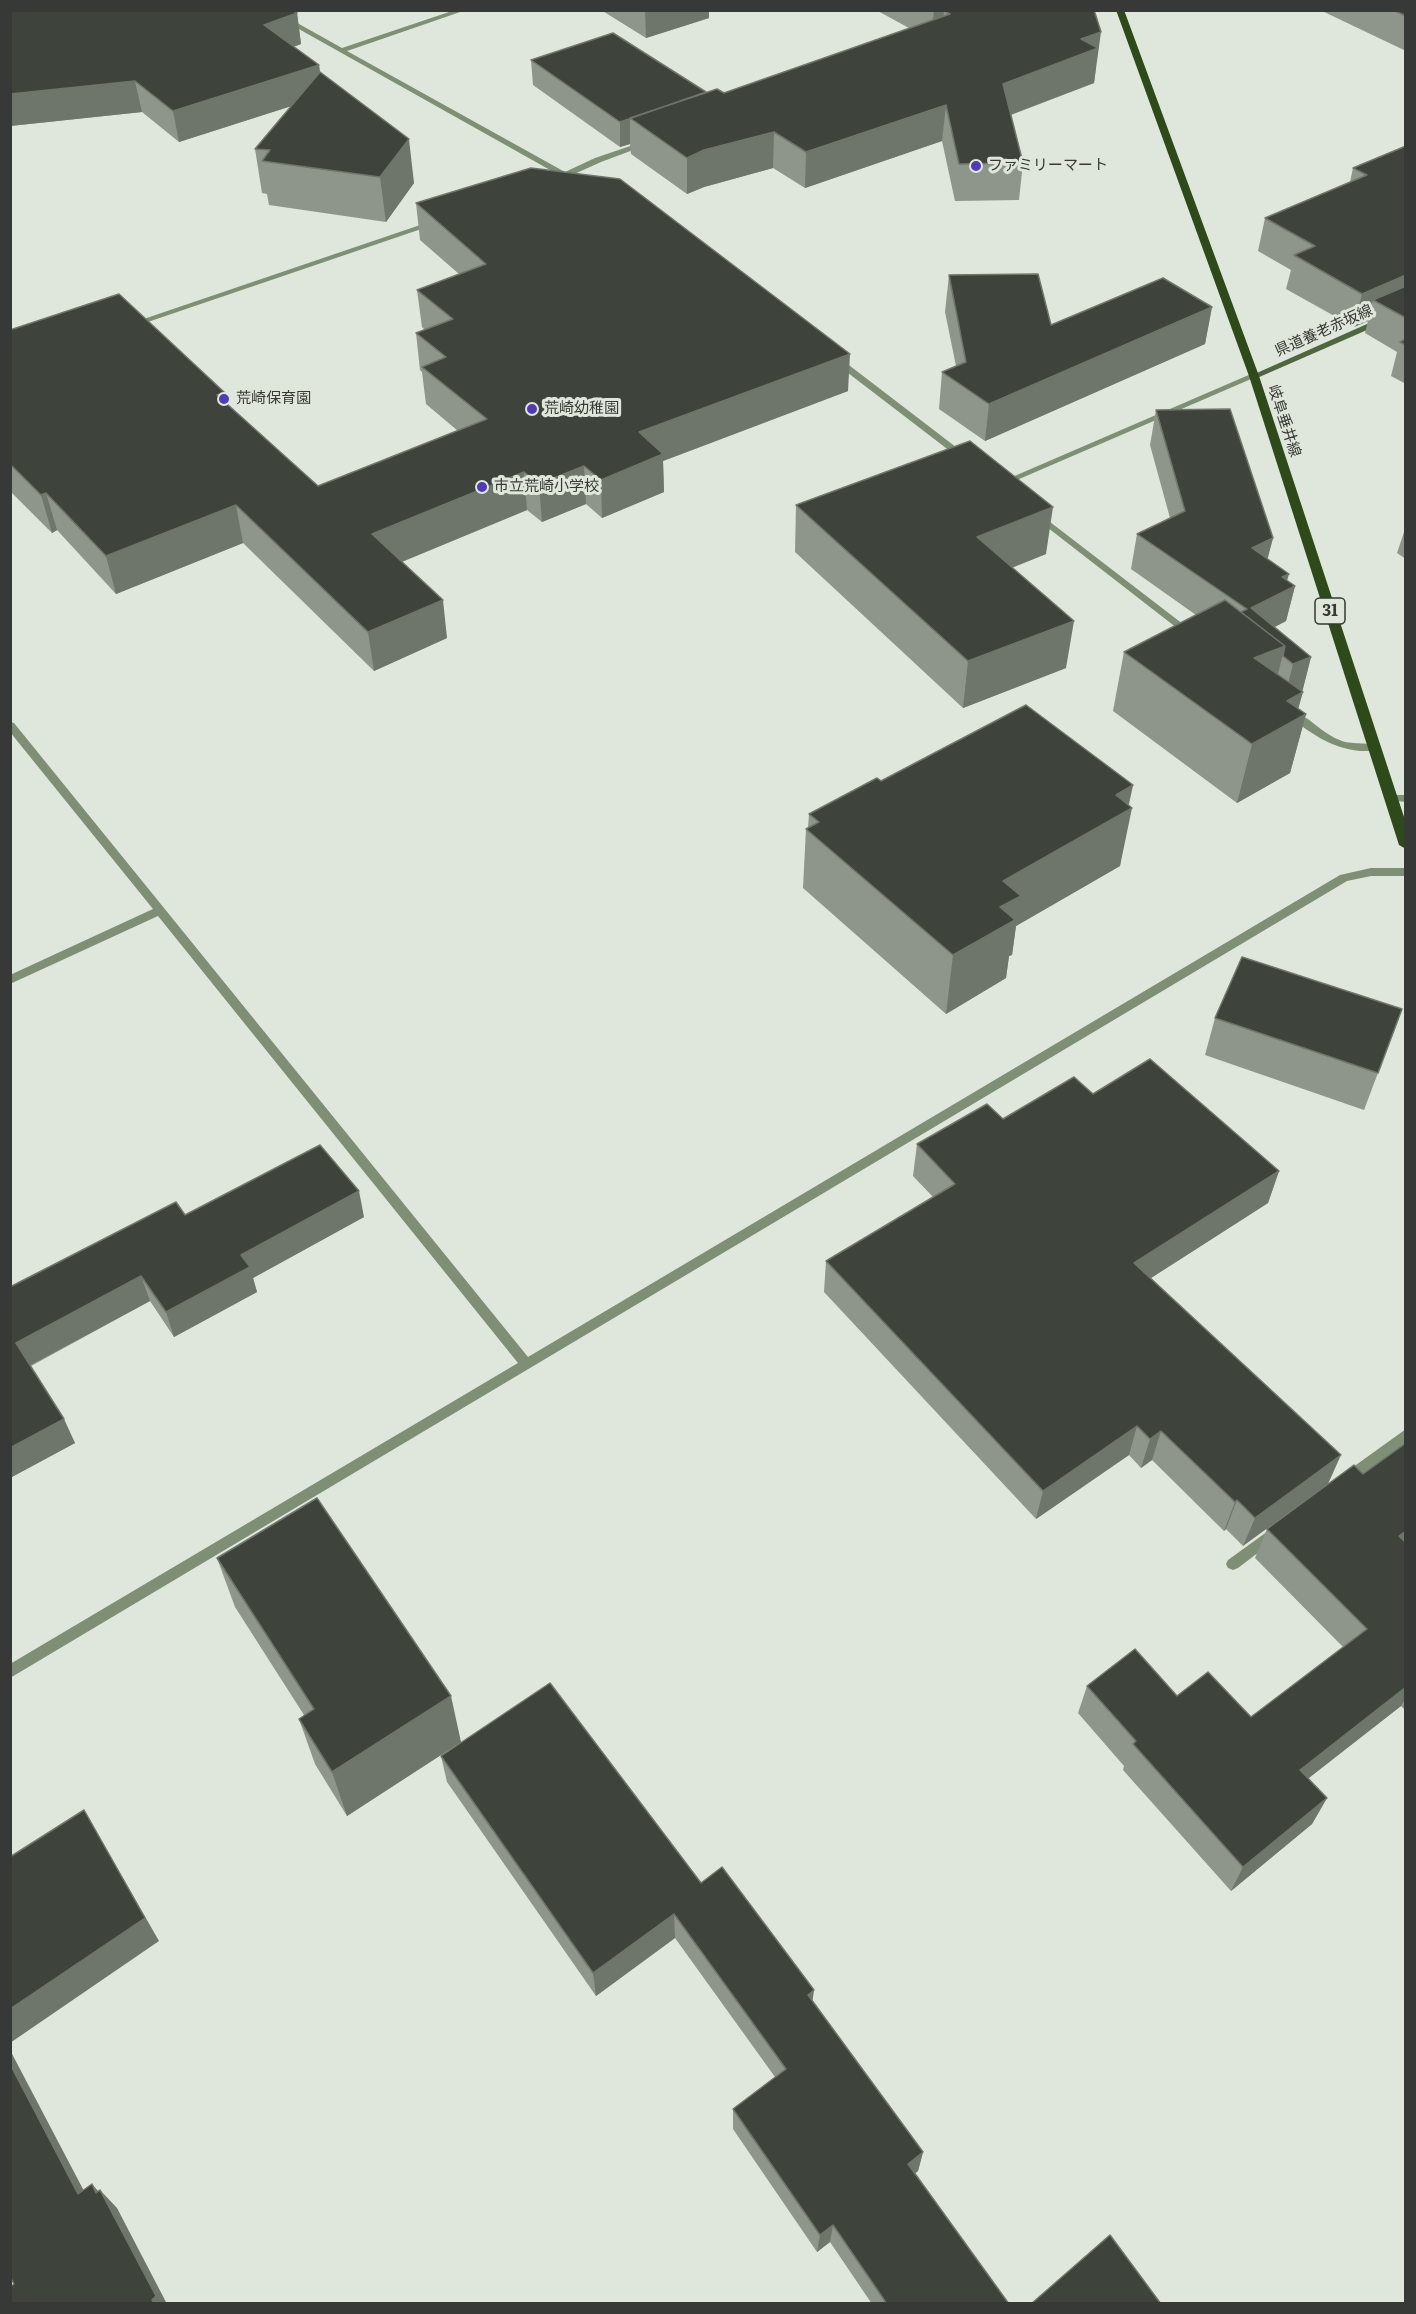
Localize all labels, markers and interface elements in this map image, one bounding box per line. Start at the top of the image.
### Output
place label: ファミリーマート [988,157,1108,175]
marker: ファミリーマート [969,159,983,173]
street label: 県道養老赤坂線 [1272,301,1376,361]
street label: 岐阜垂井線 [1264,383,1304,459]
place label: 荒崎保育園 [236,390,311,408]
marker: 荒崎保育園 [217,392,231,406]
place label: 荒崎幼稚園 [544,400,619,418]
marker: 荒崎幼稚園 [525,402,539,416]
place label: 市立荒崎小学校 [494,478,599,496]
marker: 市立荒崎小学校 [475,480,489,494]
road number: 31 [1315,598,1345,624]

